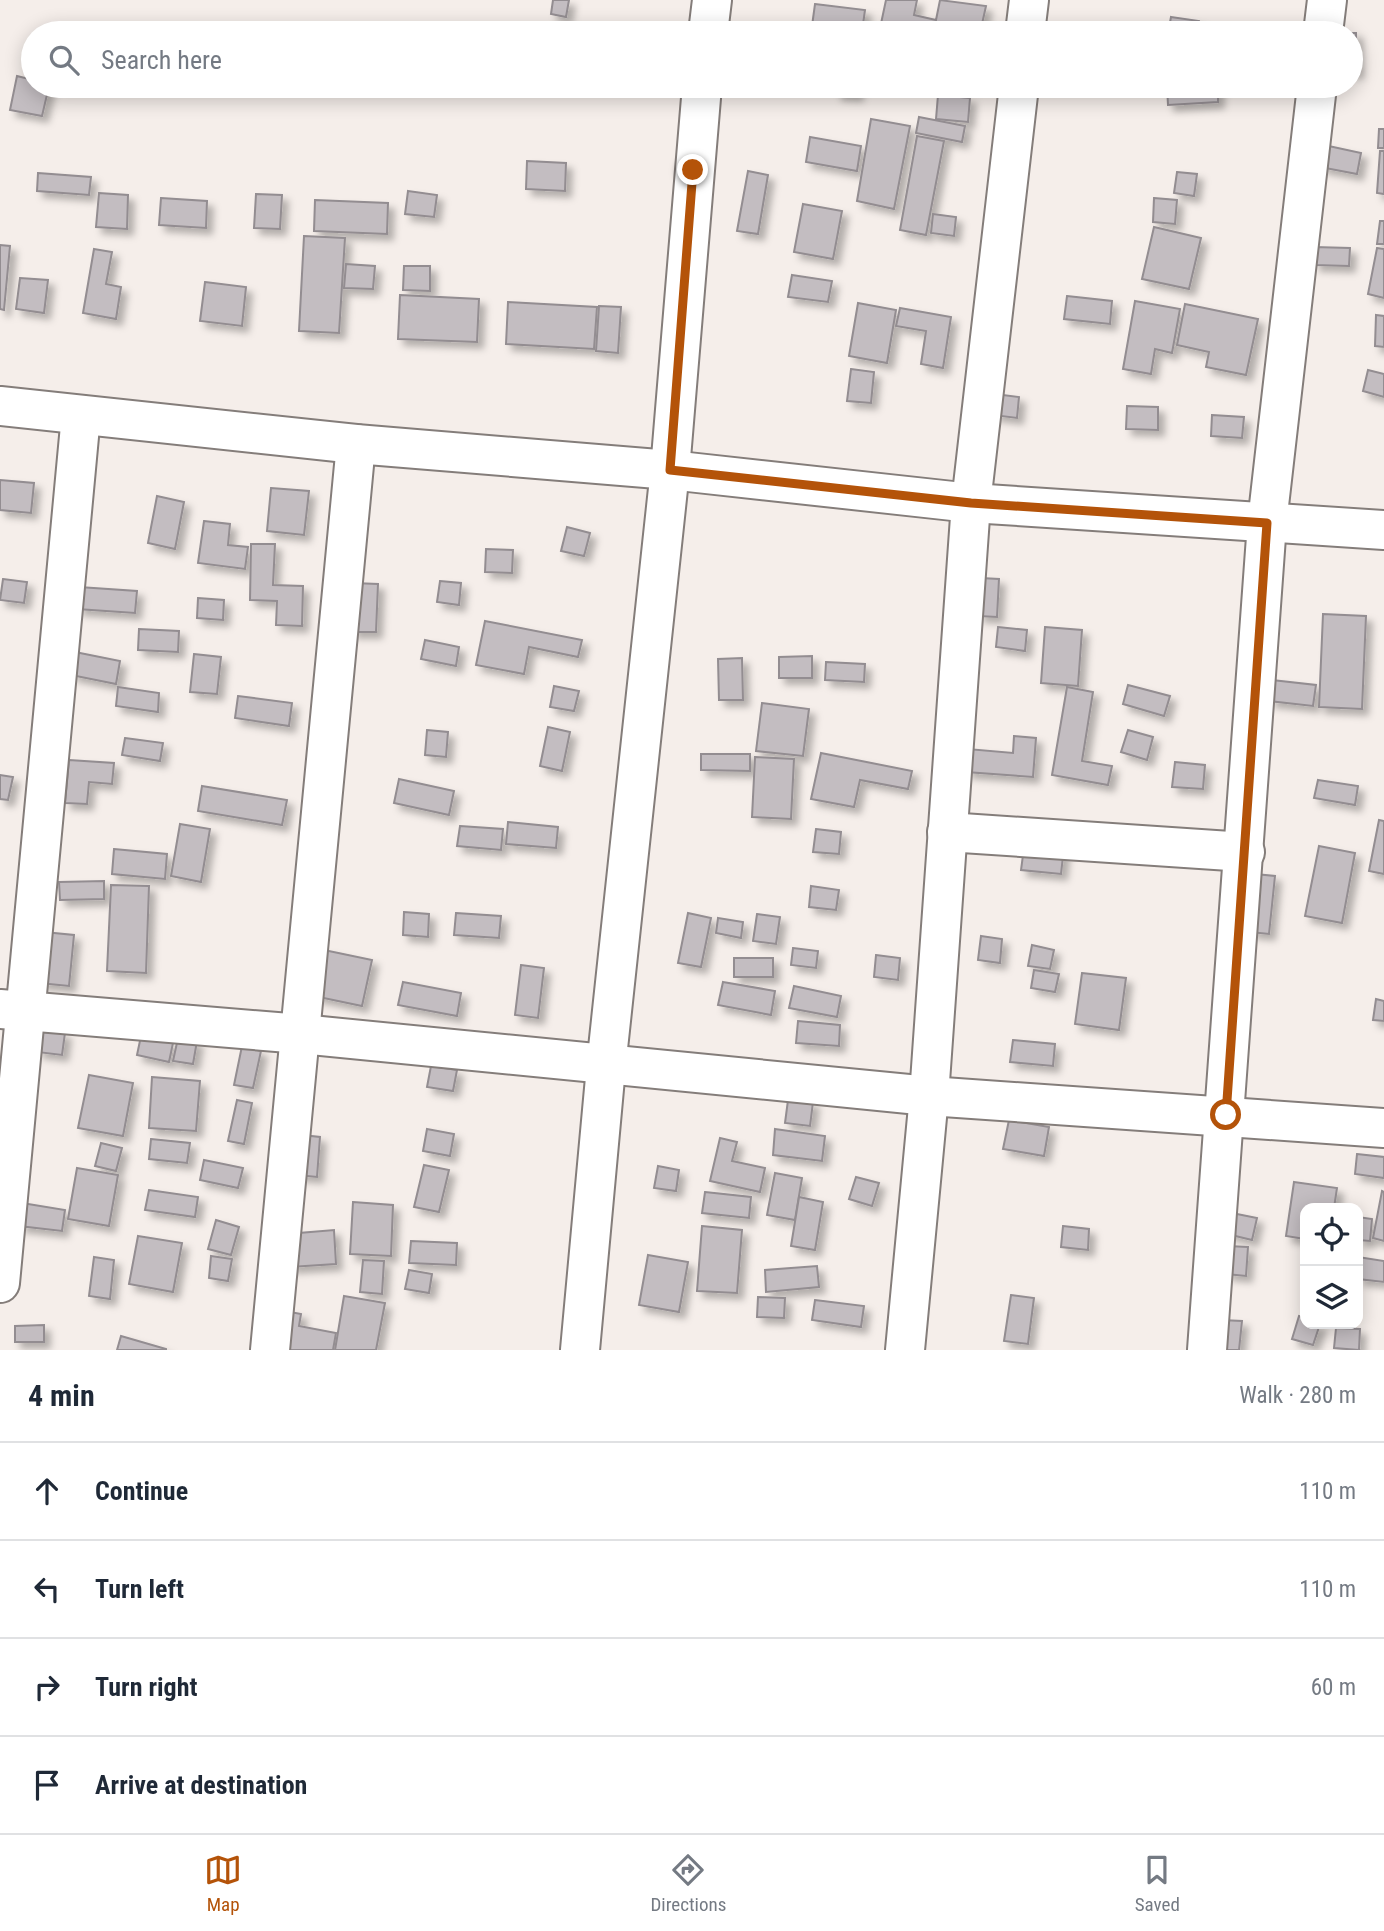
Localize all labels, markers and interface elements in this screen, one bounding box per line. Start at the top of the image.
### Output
search box [21,21,1363,98]
icon: search [45,41,83,79]
text: Search here [101,45,222,75]
route end [677,154,708,185]
route start [1210,1099,1241,1130]
map controls [1300,1203,1363,1329]
button: locate [1300,1203,1363,1266]
button: layers [1300,1266,1363,1329]
text: 4 min [28,1378,95,1413]
text: Walk · 280 m [1239,1382,1356,1409]
icon: ahead [28,1472,66,1510]
text: Continue [95,1476,188,1506]
text: 110 m [1299,1478,1356,1505]
icon: left [28,1570,66,1608]
text: Turn left [95,1574,184,1604]
text: 110 m [1299,1576,1356,1603]
icon: right [28,1668,66,1706]
text: Turn right [95,1672,197,1702]
text: 60 m [1311,1674,1356,1701]
icon: arrive [28,1766,66,1804]
text: Arrive at destination [95,1770,307,1800]
tab: Map [204,1851,242,1916]
tab: Directions [650,1851,726,1916]
tab: Saved [1135,1851,1180,1916]

